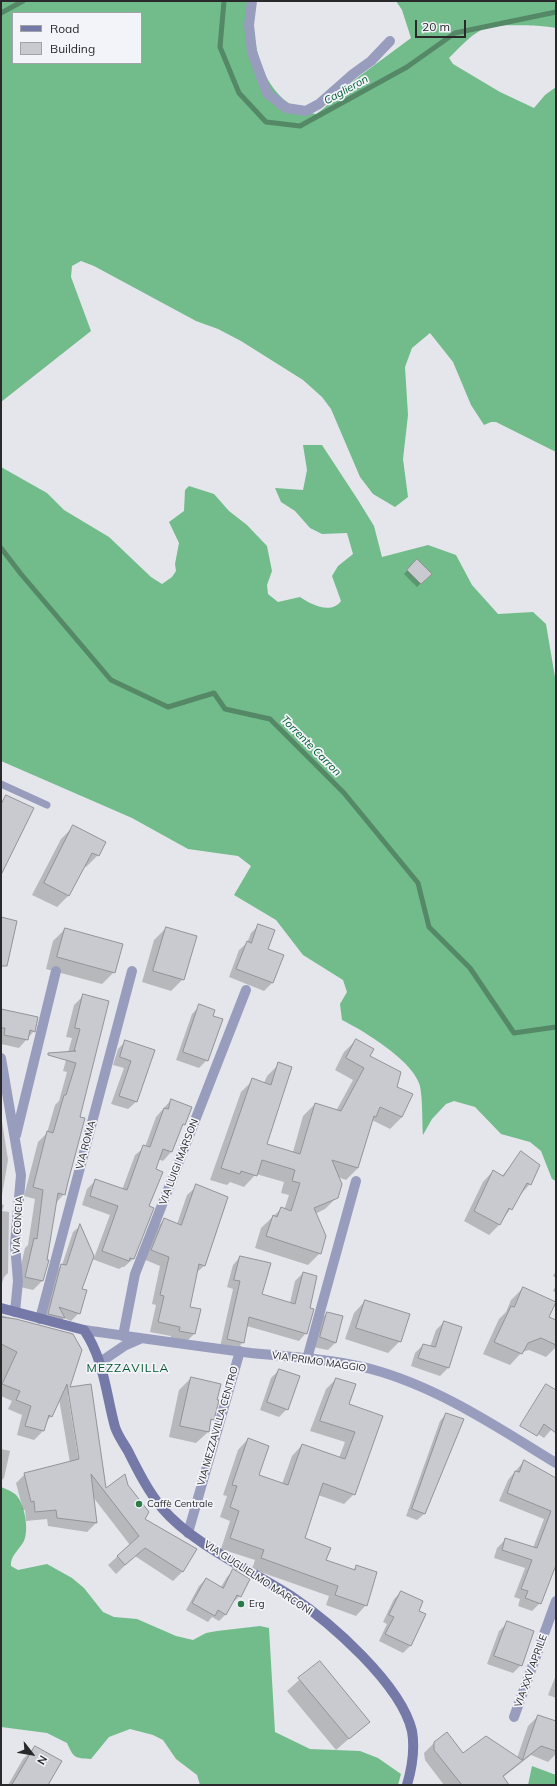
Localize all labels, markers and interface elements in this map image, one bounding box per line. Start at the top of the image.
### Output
legend [12,12,142,64]
scale bar [417,12,468,38]
text: 20 m [422,19,450,34]
text: Road [50,21,79,36]
text: Building [50,41,95,56]
water label: Caglieron [322,72,370,108]
water label: Torrente Carron [278,713,344,779]
street label: VIA LUIGI MARSON [157,1117,201,1207]
street label: VIA ROMA [74,1119,98,1171]
street label: VIA CONCIA [10,1196,26,1254]
street label: VIA PRIMO MAGGIO [271,1349,367,1375]
district label: MEZZAVILLA [87,1361,169,1375]
street label: VIA MEZZAVILLA CENTRO [195,1365,241,1487]
place label: Caffè Centrale [147,1498,213,1510]
marker: Caffè Centrale [134,1499,144,1509]
street label: VIA GUGLIELMO MARCONI [202,1538,314,1618]
place label: Erg [249,1598,264,1610]
marker: Erg [236,1599,246,1609]
street label: VIA XXV APRILE [512,1633,550,1709]
north arrow [12,1734,52,1774]
text: N [34,1753,50,1767]

